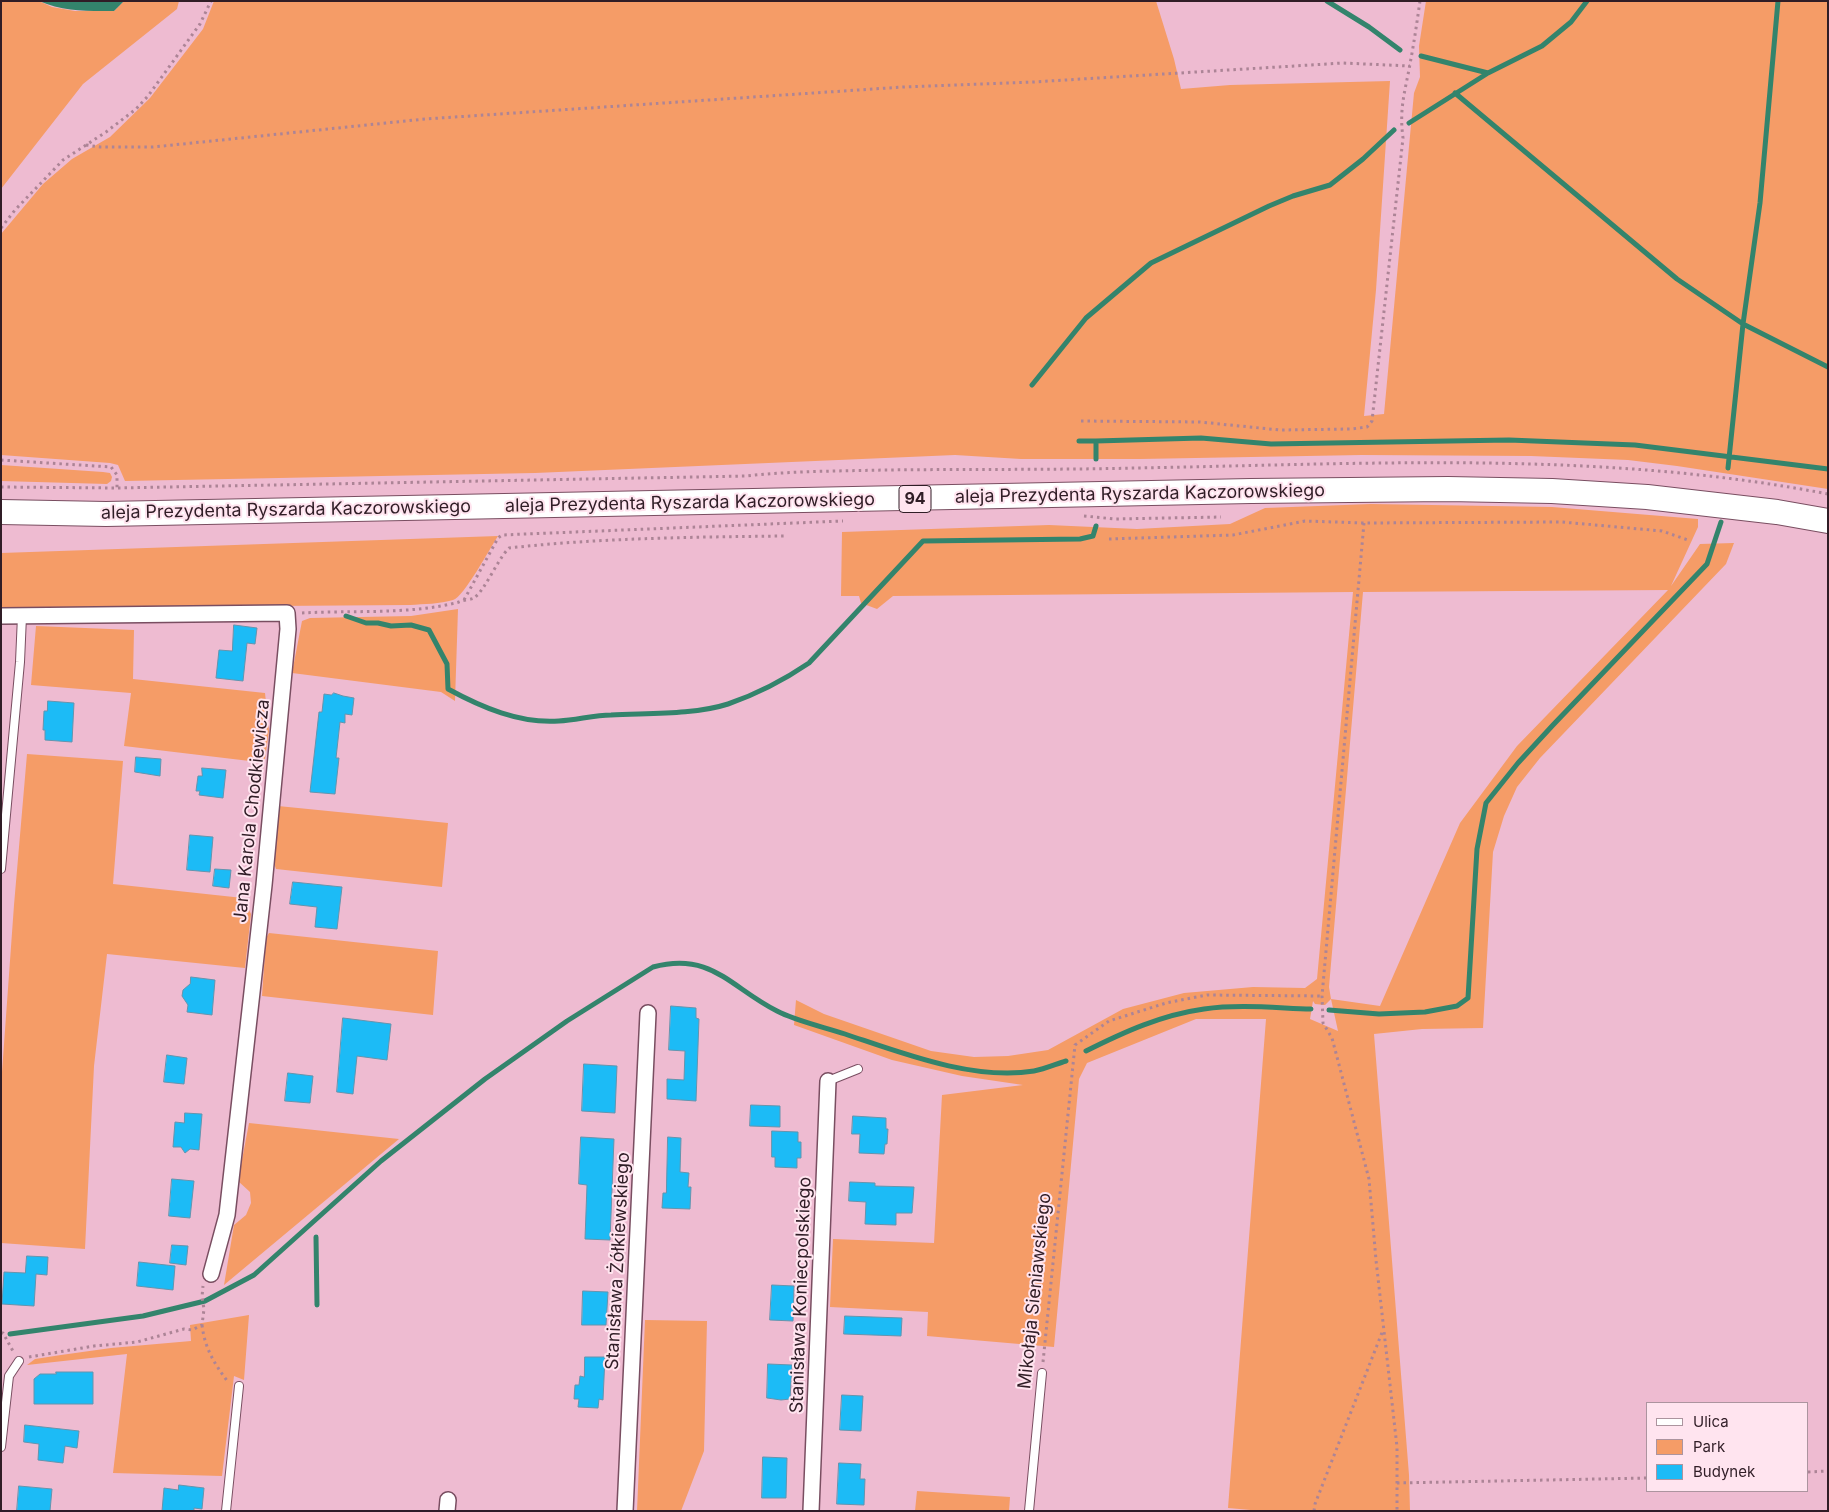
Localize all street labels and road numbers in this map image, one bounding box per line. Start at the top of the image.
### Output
street label: aleja Prezydenta Ryszarda Kaczorowskiego [955,480,1325,508]
road number: 94 [899,486,931,512]
street label: aleja Prezydenta Ryszarda Kaczorowskiego [505,489,875,517]
street label: aleja Prezydenta Ryszarda Kaczorowskiego [101,496,471,524]
street label: Jana Karola Chodkiewicza [230,698,274,924]
street label: Stanisława Żółkiewskiego [602,1151,634,1371]
street label: Stanisława Koniecpolskiego [786,1176,816,1414]
street label: Mikołaja Sieniawskiego [1014,1192,1056,1390]

